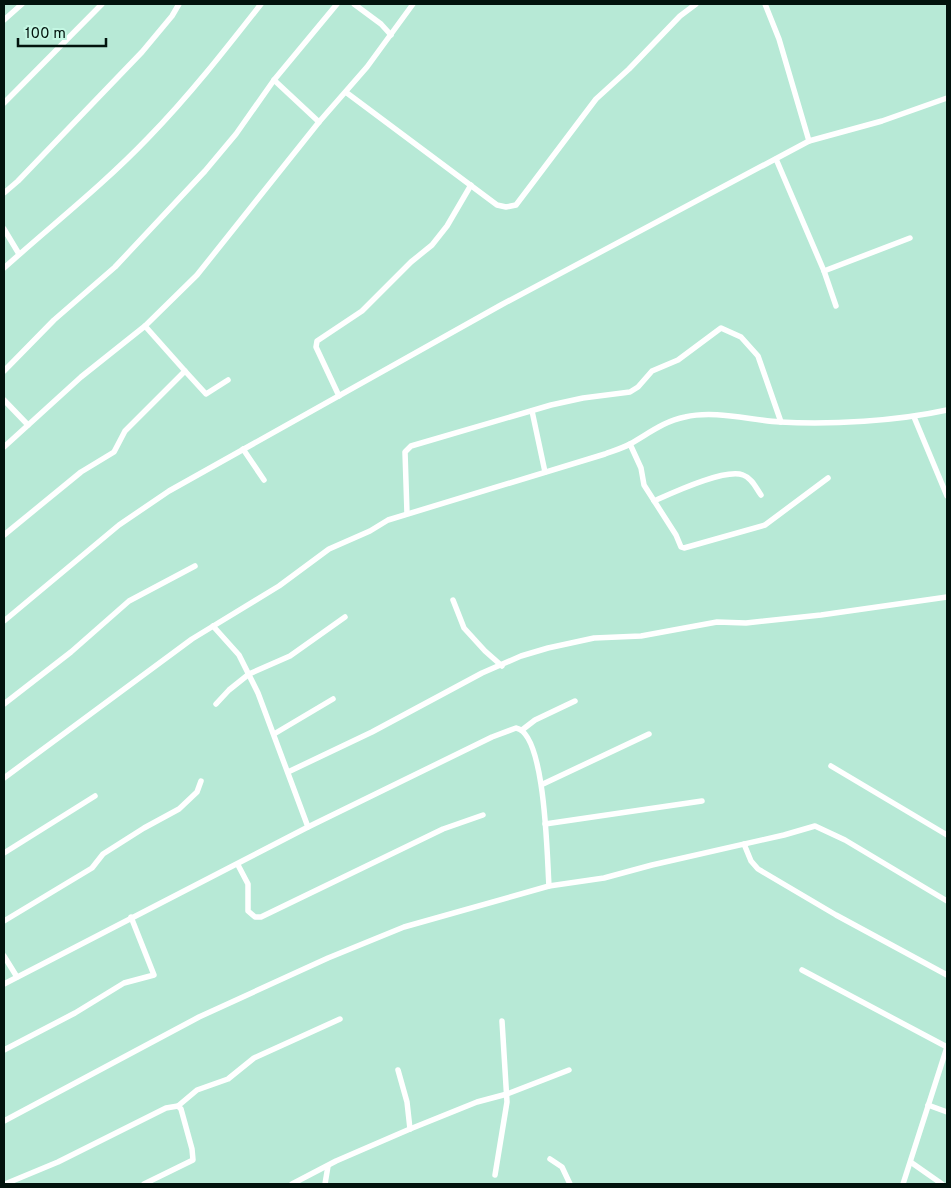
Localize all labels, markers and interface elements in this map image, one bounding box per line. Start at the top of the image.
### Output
scale bar [18,15,105,47]
text: 100 m [25,25,66,44]

